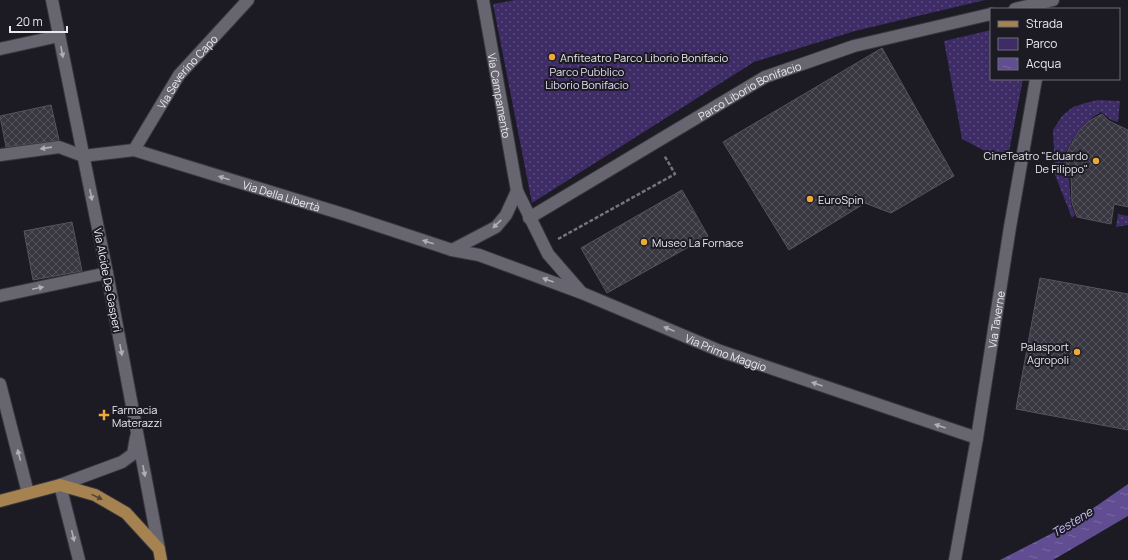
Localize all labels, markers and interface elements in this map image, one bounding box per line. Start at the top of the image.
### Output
scale bar [10,8,67,34]
legend [990,8,1120,80]
text: 20 m [16,13,43,30]
text: Strada [1026,15,1063,32]
street label: Via Severino Capo [153,31,221,111]
text: Parco [1026,35,1057,52]
one-way arrow [60,46,66,58]
place label: Anfiteatro Parco Liborio Bonifacio [560,50,729,65]
street label: Via Campamento [485,52,515,140]
marker: Anfiteatro Parco Liborio Bonifacio [547,52,557,62]
text: Acqua [1026,55,1061,72]
street label: Parco Liborio Bonifacio [695,57,803,123]
park label: Parco Pubblico Liborio Bonifacio [545,64,629,92]
one-way arrow [40,145,52,151]
place label: CineTeatro "Eduardo De Filippo" [984,148,1088,176]
marker: CineTeatro "Eduardo De Filippo" [1091,156,1101,166]
one-way arrow [217,175,229,181]
street label: Via Della Libertà [241,176,322,214]
one-way arrow [88,189,94,201]
place label: EuroSpin [818,192,864,207]
marker: EuroSpin [805,194,815,204]
one-way arrow [493,219,502,229]
street label: Via Alcide De Gasperi [91,227,125,333]
place label: Museo La Fornace [652,235,744,250]
marker: Museo La Fornace [639,237,649,247]
one-way arrow [421,239,433,245]
one-way arrow [542,277,554,283]
one-way arrow [32,285,44,291]
street label: Via Taverne [984,289,1008,349]
one-way arrow [662,326,674,332]
street label: Via Primo Maggio [683,330,769,374]
place label: Palasport Agropoli [1021,339,1069,367]
one-way arrow [119,344,125,356]
marker: Palasport Agropoli [1072,347,1082,357]
one-way arrow [810,381,822,387]
place label: Farmacia Materazzi [112,402,162,430]
marker: Farmacia Materazzi [99,410,109,420]
one-way arrow [934,423,946,429]
one-way arrow [15,449,21,461]
one-way arrow [142,464,148,477]
one-way arrow [91,494,103,500]
water label: Testene [1048,503,1097,541]
one-way arrow [70,530,76,542]

